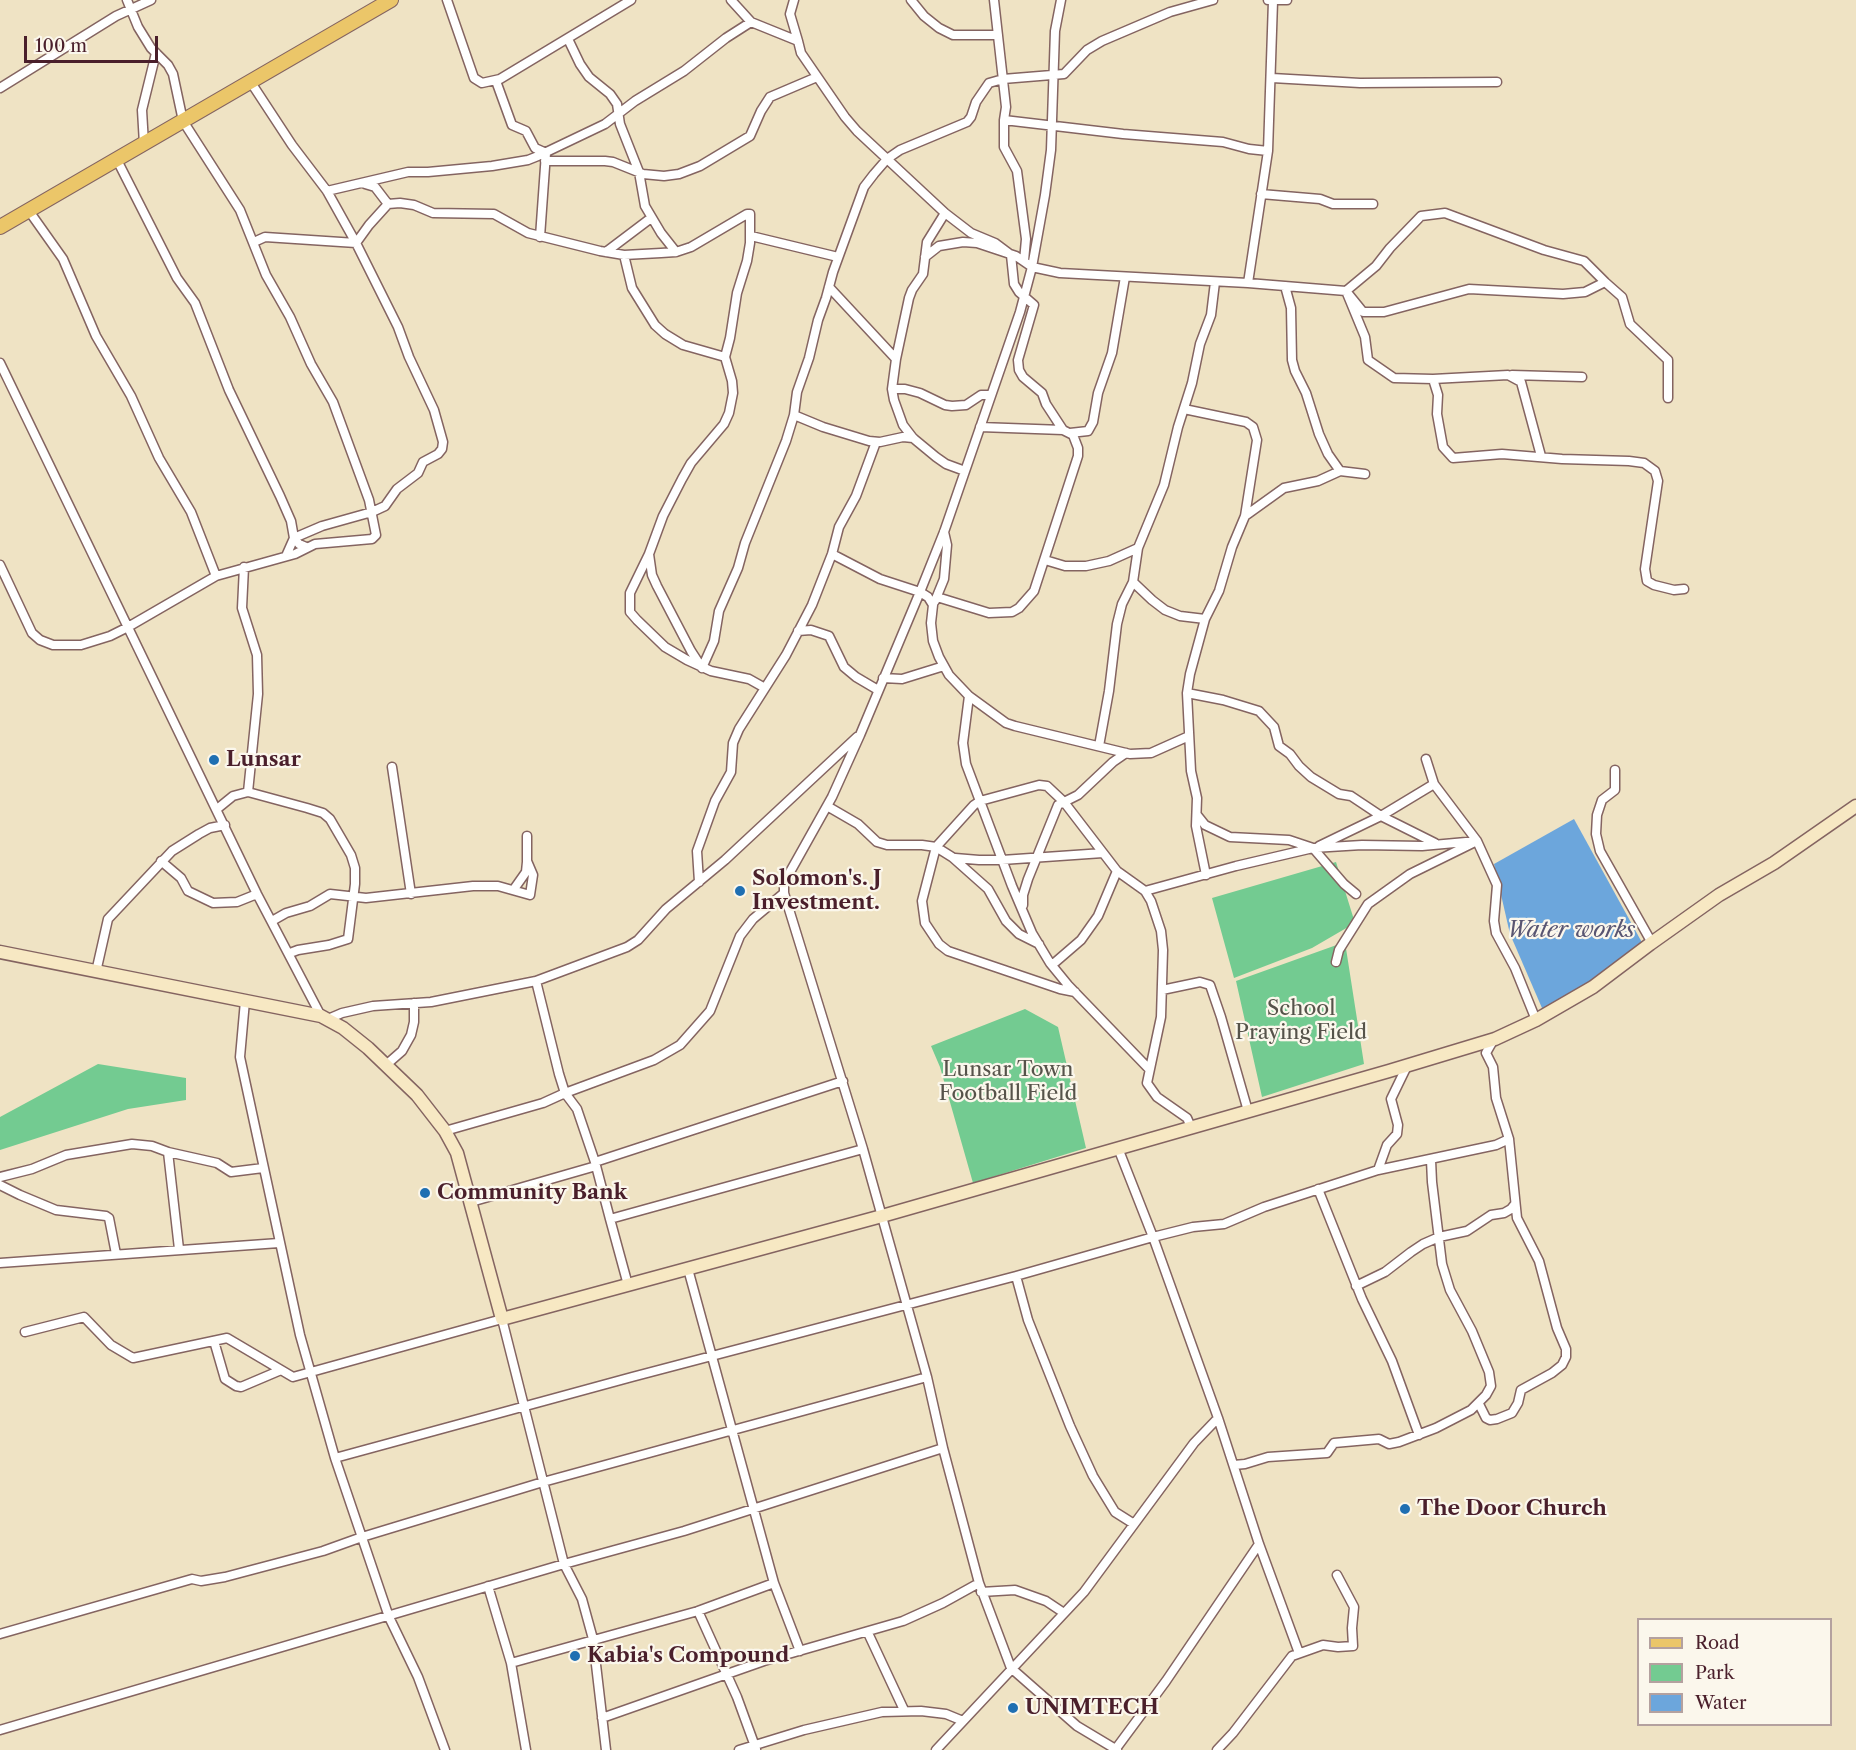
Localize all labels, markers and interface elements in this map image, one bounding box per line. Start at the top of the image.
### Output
scale bar [27,24,160,62]
text: 100 m [35,35,87,57]
place label: Lunsar [226,747,301,773]
marker: Lunsar [207,753,221,767]
place label: Solomon's. J Investment. [752,866,882,916]
marker: Solomon's. J Investment. [733,884,747,898]
water label: Water works [1507,918,1635,944]
park label: School Praying Field [1235,996,1367,1046]
park label: Lunsar Town Football Field [939,1057,1077,1107]
place label: Community Bank [437,1180,627,1206]
marker: Community Bank [418,1186,432,1200]
place label: The Door Church [1417,1496,1607,1522]
marker: The Door Church [1398,1502,1412,1516]
legend [1637,1618,1832,1726]
text: Road [1695,1632,1740,1654]
place label: Kabia's Compound [587,1643,789,1669]
marker: Kabia's Compound [568,1649,582,1663]
text: Park [1695,1662,1734,1684]
text: Water [1695,1692,1747,1714]
place label: UNIMTECH [1025,1695,1159,1721]
marker: UNIMTECH [1006,1701,1020,1715]

